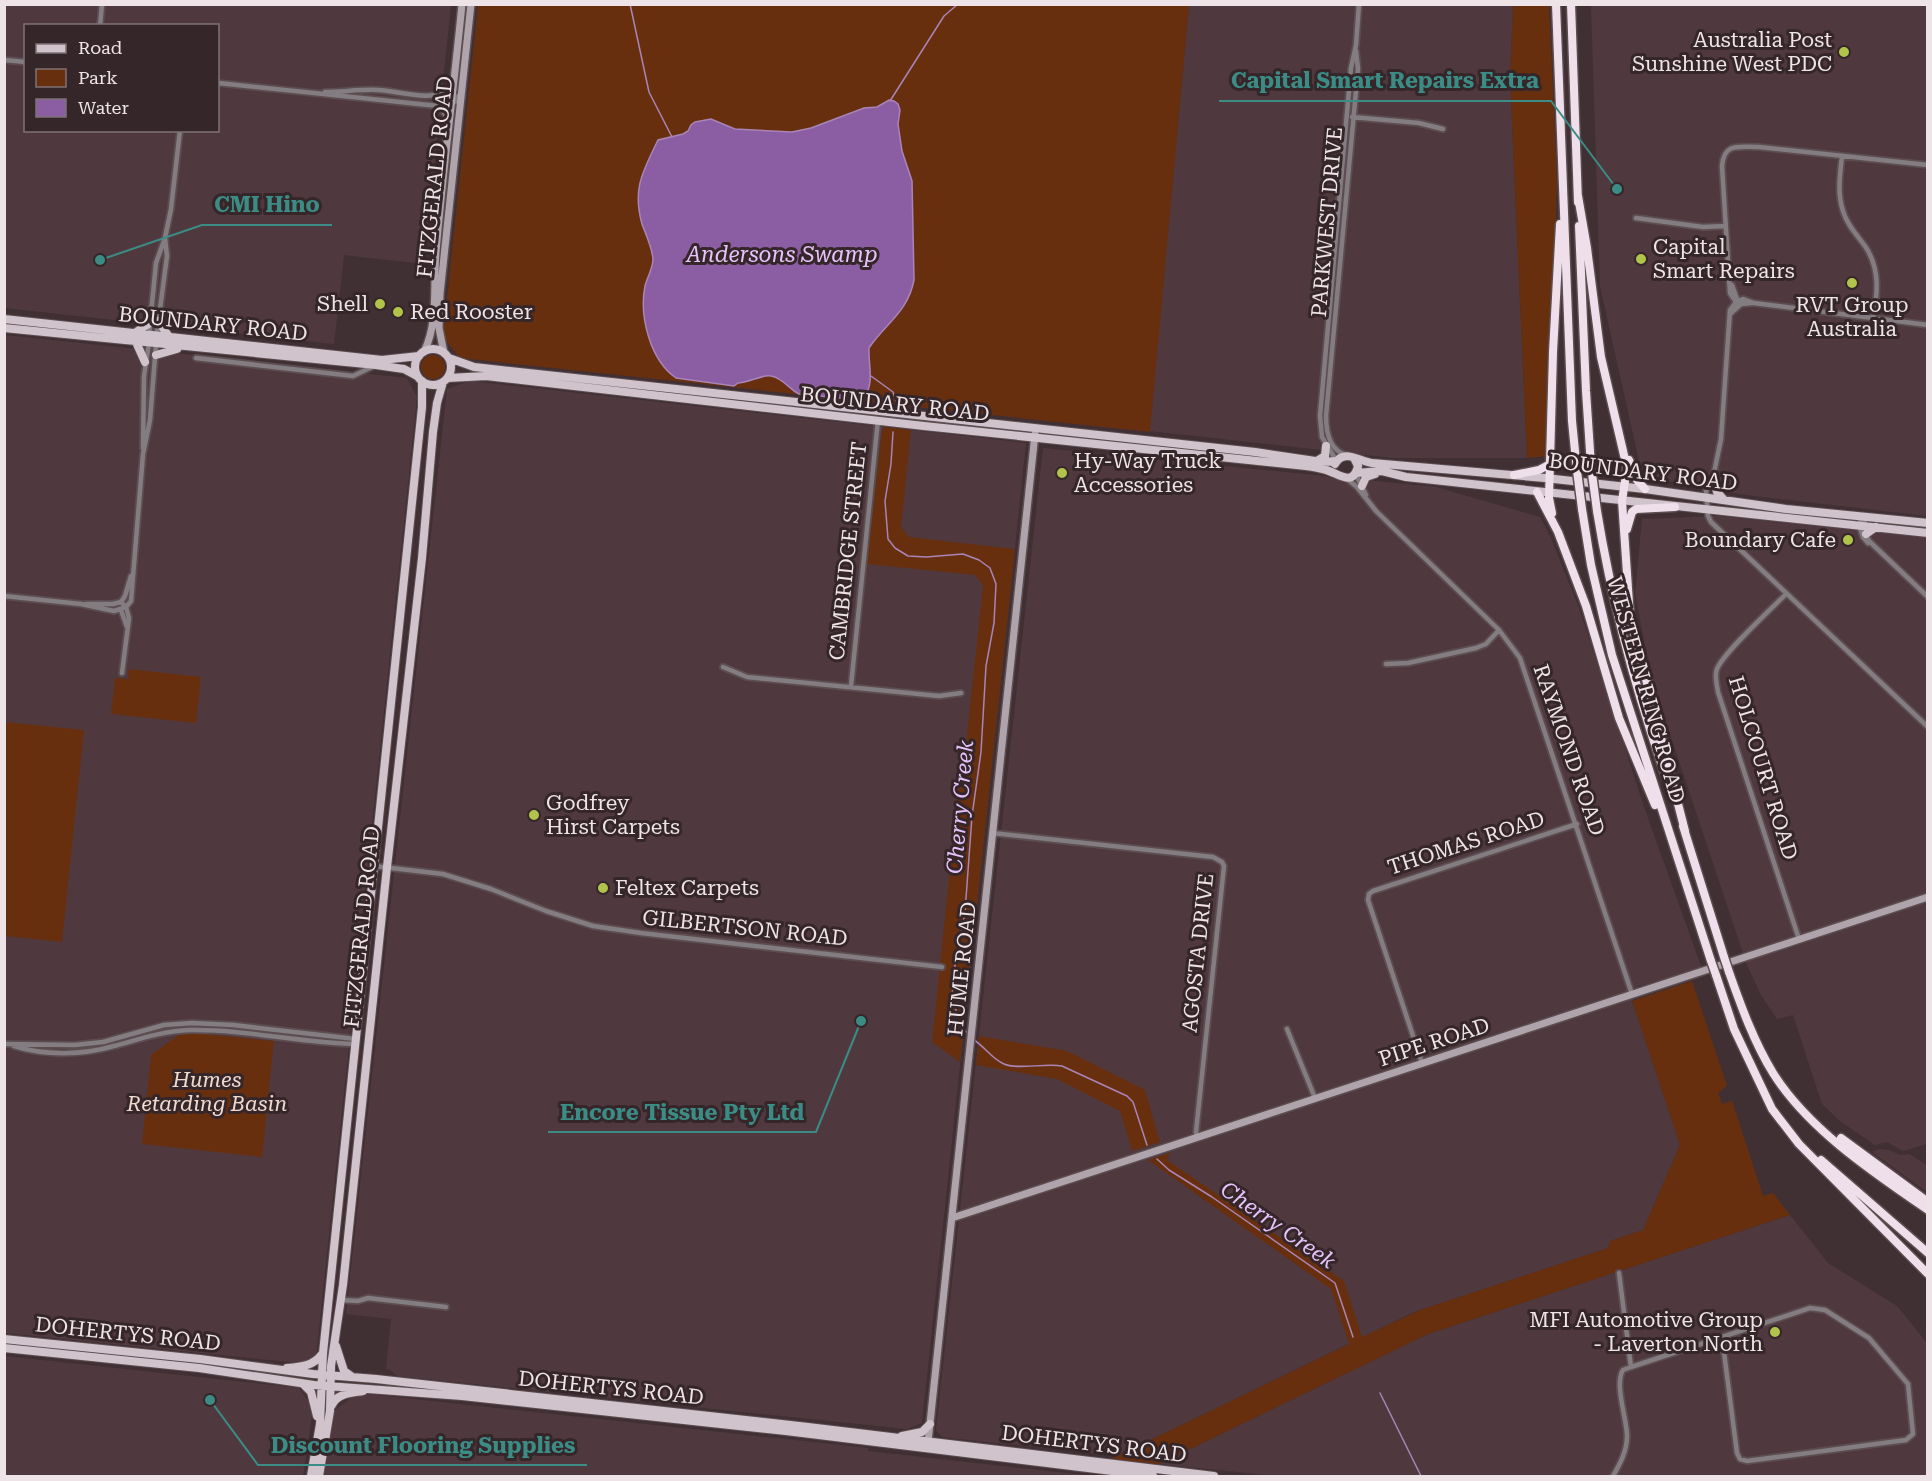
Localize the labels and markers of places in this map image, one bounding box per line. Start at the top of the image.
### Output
place label: Australia Post Sunshine West PDC [1632,28,1832,76]
marker: Australia Post Sunshine West PDC [1837,45,1851,59]
callout: Capital Smart Repairs Extra [1219,61,1551,101]
callout: CMI Hino [202,185,332,225]
place label: Capital Smart Repairs [1653,235,1795,283]
marker: Capital Smart Repairs [1634,252,1648,266]
marker: RVT Group Australia [1845,276,1859,290]
place label: Shell [317,292,369,316]
place label: RVT Group Australia [1795,293,1909,341]
marker: Shell [373,297,387,311]
place label: Red Rooster [410,300,533,324]
marker: Red Rooster [391,305,405,319]
place label: Hy-Way Truck Accessories [1074,449,1222,497]
marker: Hy-Way Truck Accessories [1055,466,1069,480]
place label: Boundary Cafe [1685,528,1836,552]
marker: Boundary Cafe [1841,533,1855,547]
place label: Godfrey Hirst Carpets [546,791,680,839]
marker: Godfrey Hirst Carpets [527,808,541,822]
place label: Feltex Carpets [615,876,759,900]
marker: Feltex Carpets [596,881,610,895]
callout: Encore Tissue Pty Ltd [548,1092,816,1132]
place label: MFI Automotive Group - Laverton North [1529,1308,1763,1356]
marker: MFI Automotive Group - Laverton North [1768,1325,1782,1339]
callout: Discount Flooring Supplies [258,1425,587,1465]

